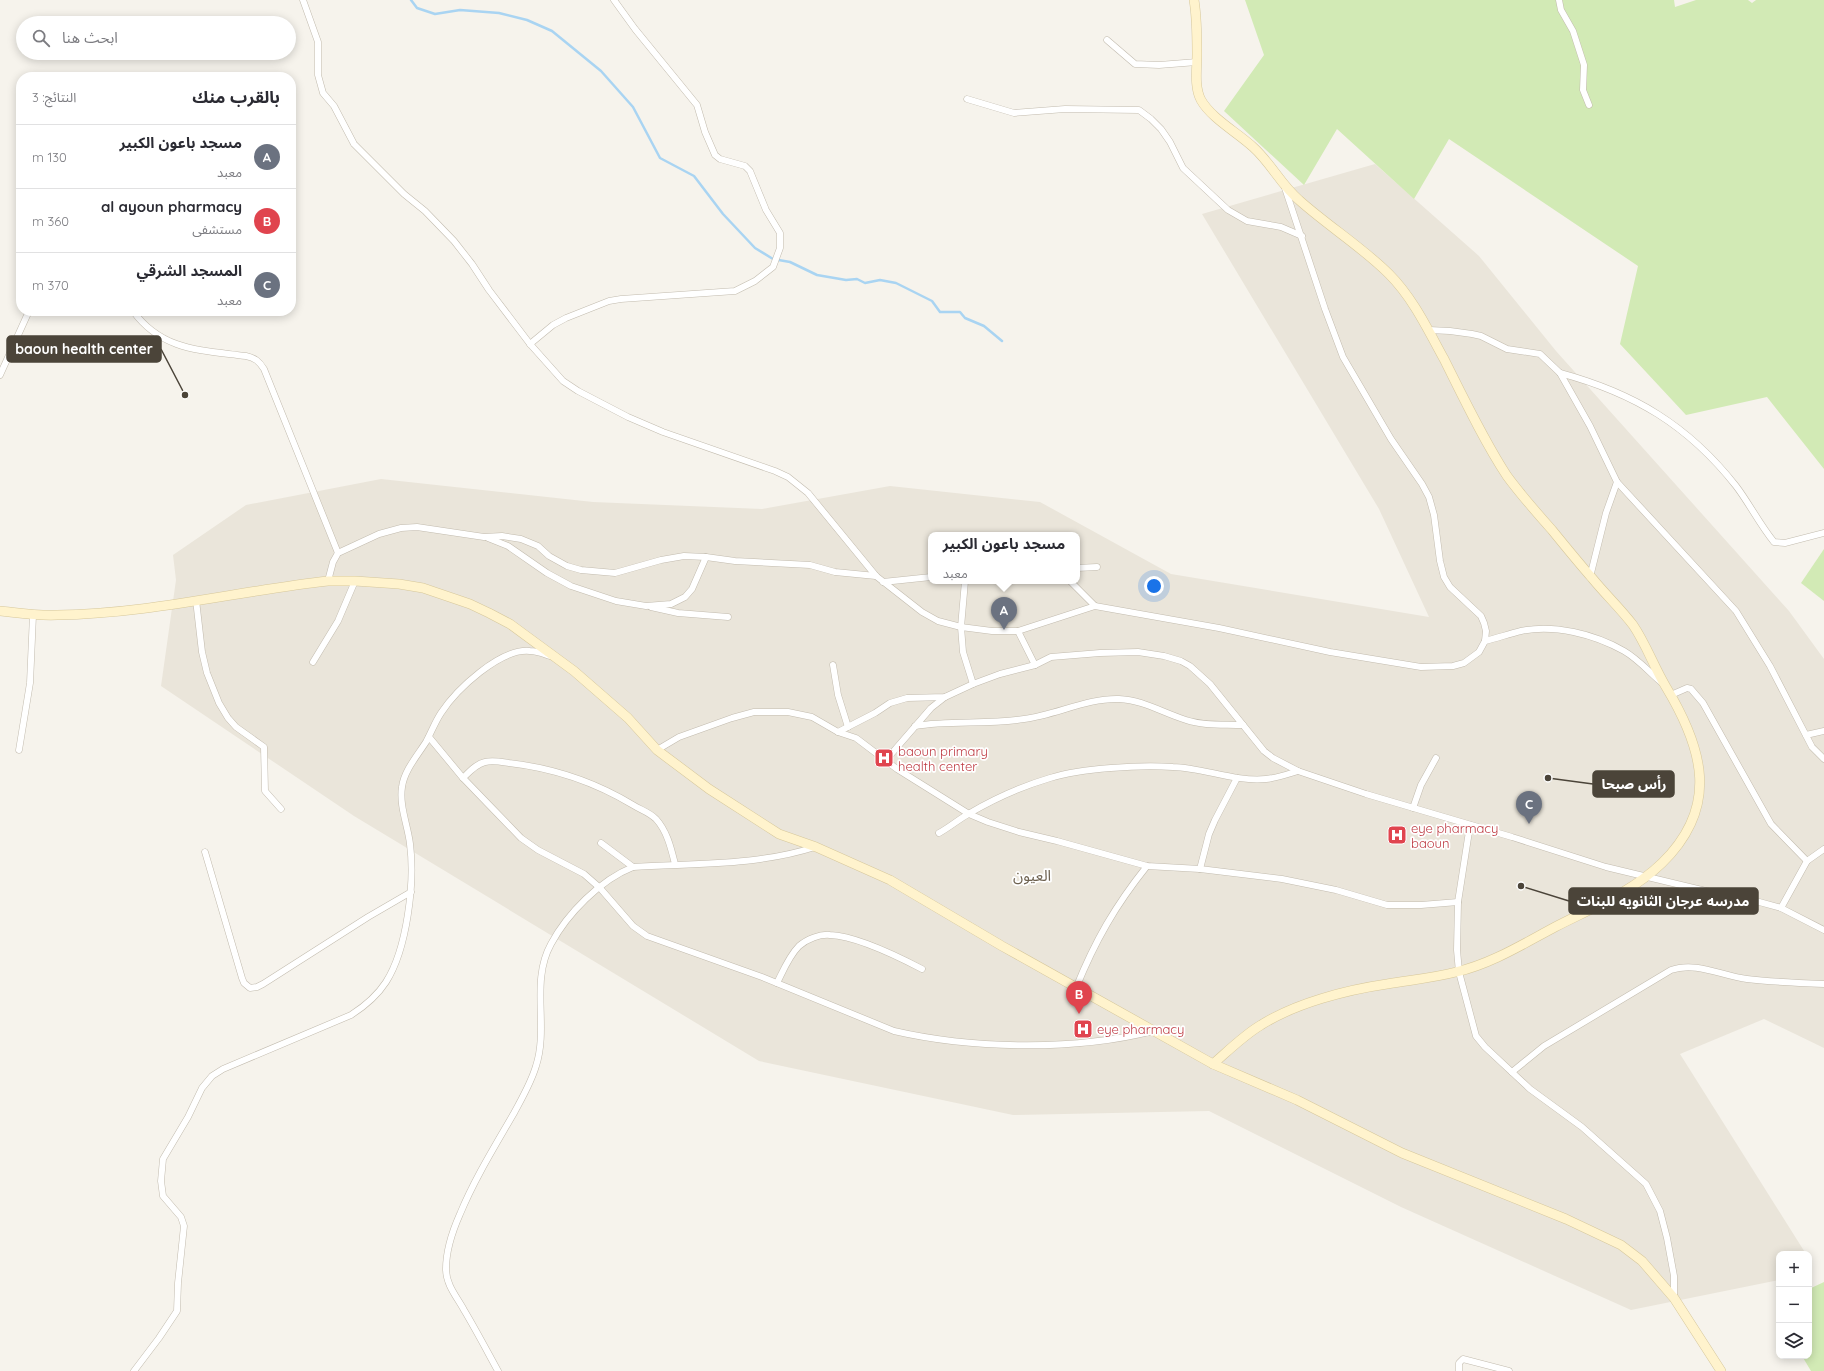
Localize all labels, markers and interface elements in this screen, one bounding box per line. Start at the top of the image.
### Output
search box [16,16,296,60]
icon: search [30,27,52,49]
text: ابحث هنا [62,28,118,47]
text: بالقرب منك [192,86,280,107]
text: النتائج: 3 [32,89,76,105]
text: مسجد باعون الكبير [120,133,242,152]
text: 130 m [32,149,67,165]
text: A [263,149,271,165]
text: معبد [217,164,242,180]
text: al ayoun pharmacy [101,197,242,216]
text: 360 m [32,213,69,229]
text: B [263,213,271,229]
text: مستشفى [192,221,242,237]
text: المسجد الشرقي [137,261,242,280]
text: 370 m [32,277,69,293]
text: C [263,277,271,293]
text: معبد [217,292,242,308]
callout: baoun health center [7,336,161,362]
text: baoun health center [15,340,153,358]
popup [928,532,1080,584]
text: مسجد باعون الكبير [943,534,1065,553]
text: معبد [943,565,968,581]
your location [1144,576,1164,596]
pin: A [991,597,1017,630]
place label: baoun primary health center [898,743,988,774]
hospital icon: baoun primary health center [873,747,895,769]
callout: رأس صبحا [1593,771,1674,797]
text: رأس صبحا [1602,775,1666,793]
pin: C [1516,791,1542,824]
place label: eye pharmacy baoun [1411,820,1499,851]
hospital icon: eye pharmacy baoun [1386,824,1408,846]
district label: العيون [1013,866,1051,885]
callout: مدرسه عرجان الثانويه للبنات [1569,888,1758,914]
text: مدرسه عرجان الثانويه للبنات [1577,892,1749,910]
pin: B [1066,981,1092,1014]
hospital icon: eye pharmacy [1072,1018,1094,1040]
place label: eye pharmacy [1097,1021,1185,1037]
map controls [1776,1251,1812,1359]
button: + [1776,1251,1812,1287]
button: − [1776,1287,1812,1323]
button: layers [1776,1323,1812,1359]

